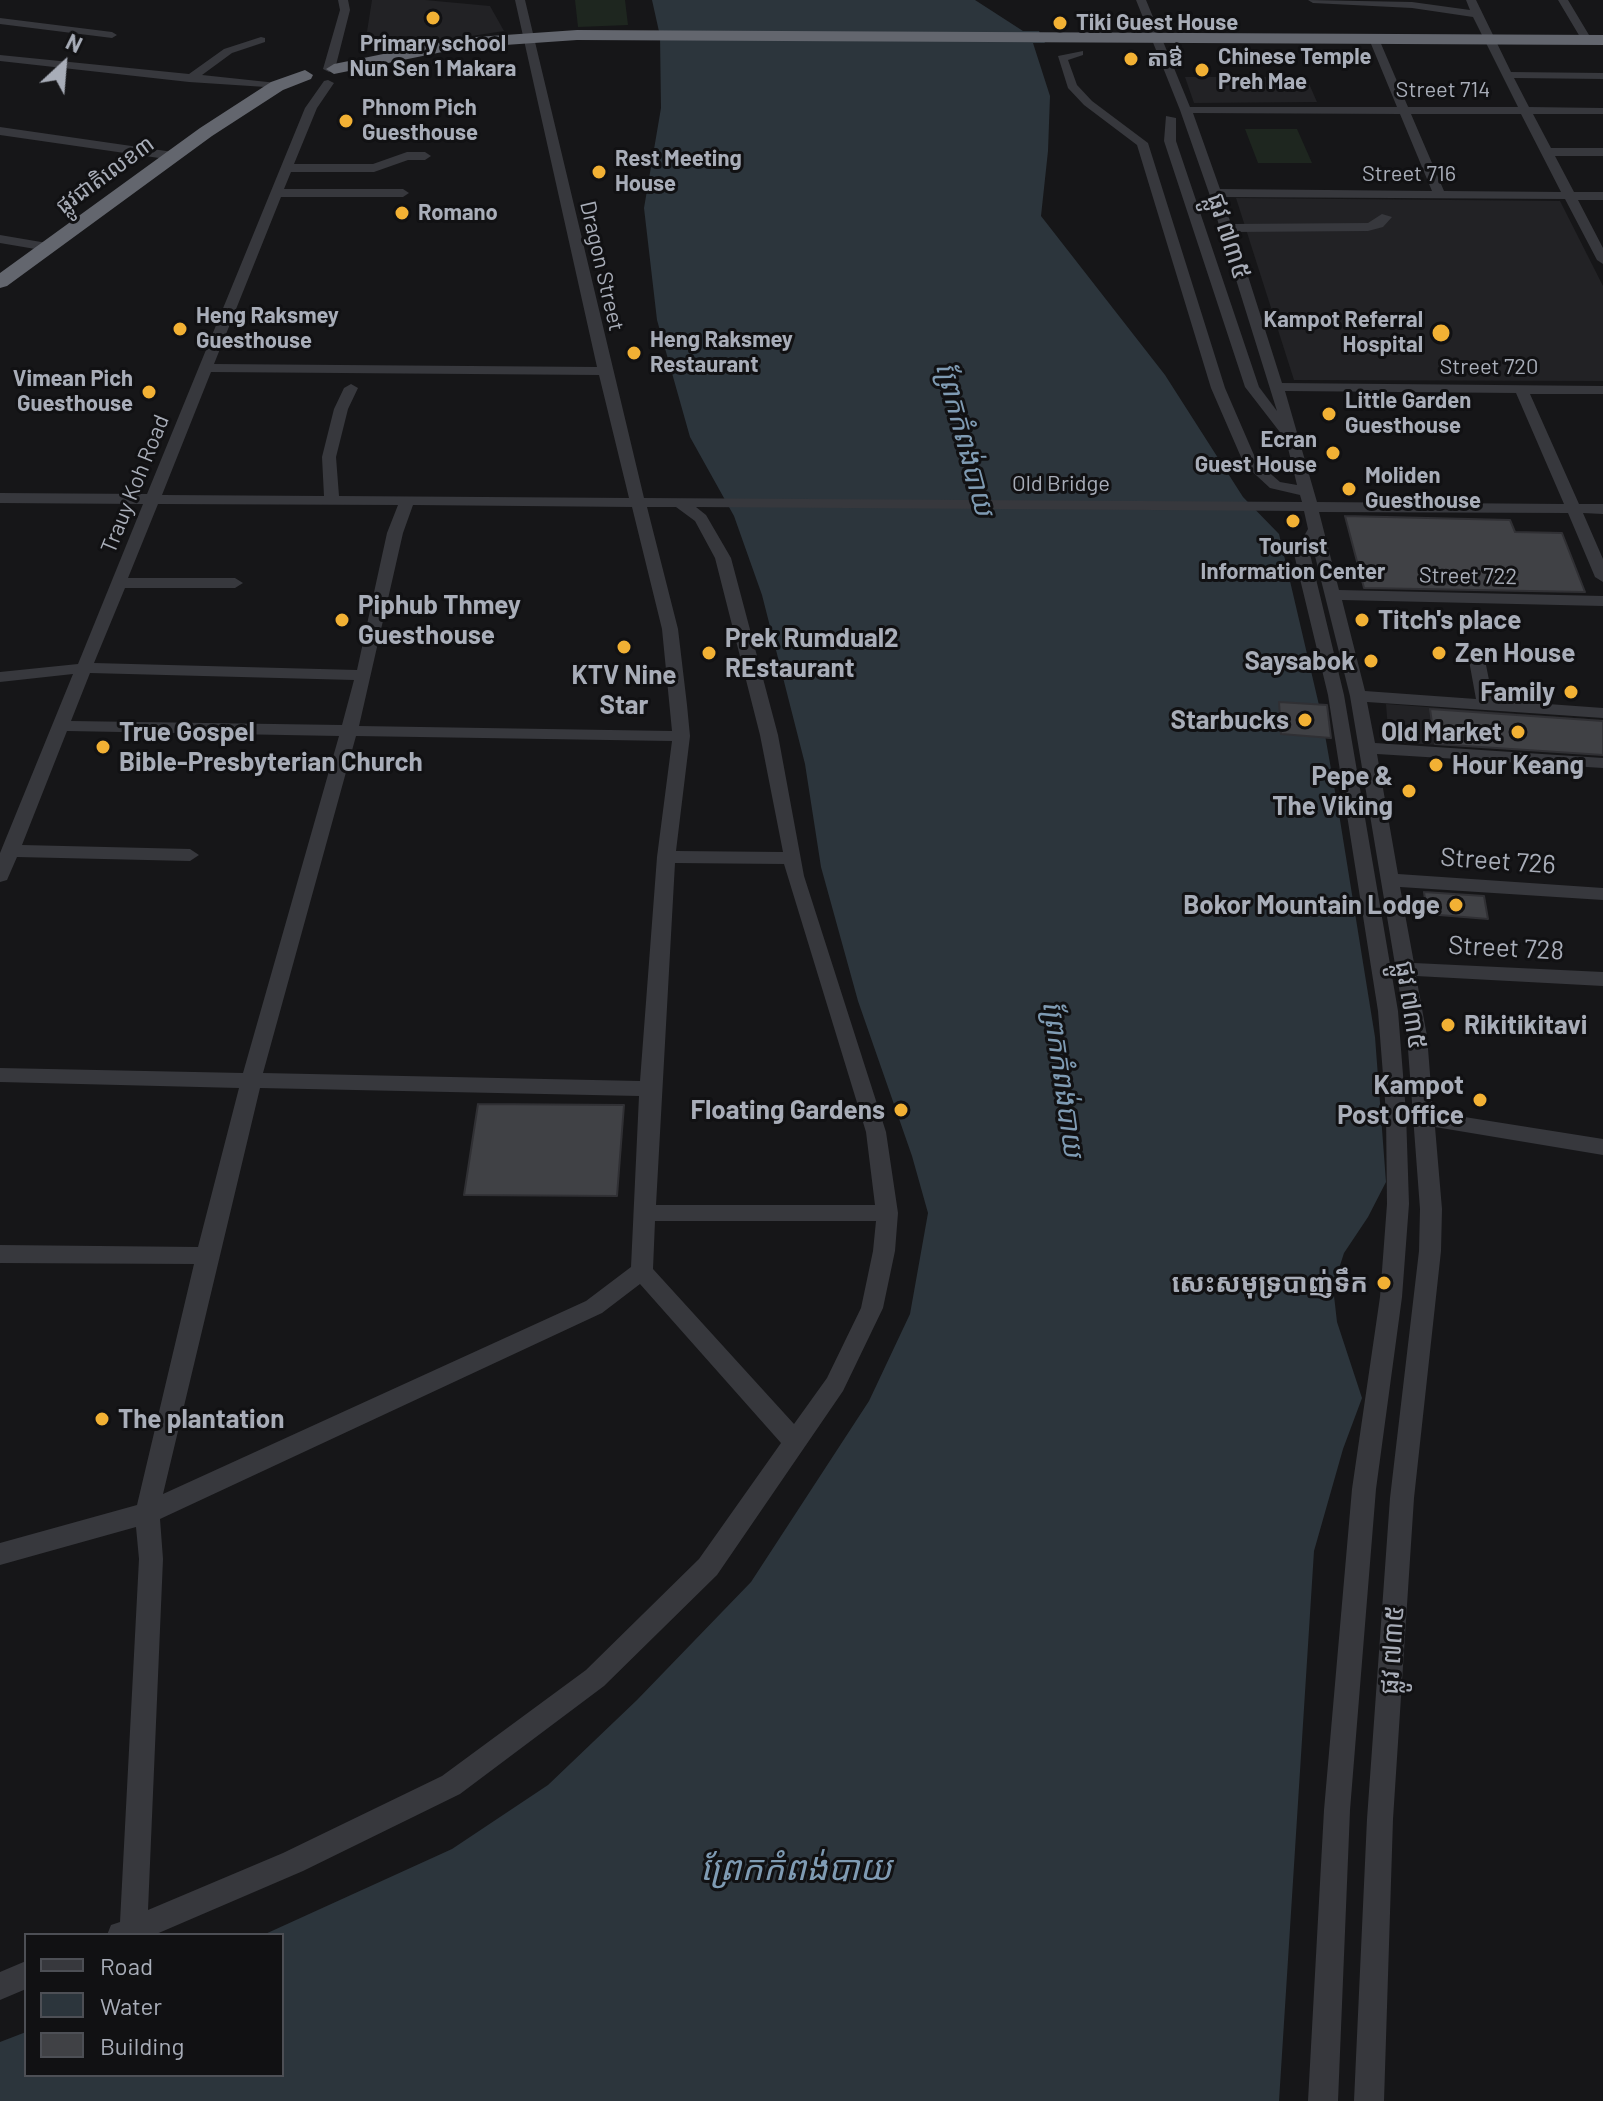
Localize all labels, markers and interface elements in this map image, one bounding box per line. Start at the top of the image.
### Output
marker: Primary school Nun Sen 1 Makara [424,9,442,27]
place label: Tiki Guest House [1076,10,1238,36]
marker: Tiki Guest House [1051,14,1069,32]
north arrow [24,24,104,104]
text: N [62,28,87,57]
place label: Primary school Nun Sen 1 Makara [350,31,516,82]
place label: Chinese Temple Preh Mae [1218,44,1372,96]
place label: តាឳ [1147,46,1183,72]
marker: តាឳ [1122,50,1140,68]
marker: Chinese Temple Preh Mae [1193,61,1211,79]
street label: Street 714 [1396,77,1490,103]
place label: Phnom Pich Guesthouse [362,95,478,146]
marker: Phnom Pich Guesthouse [337,112,355,130]
street label: ផ្លូវជាតិលេខ៣ [51,130,159,220]
place label: Rest Meeting House [615,146,742,198]
street label: Street 716 [1362,161,1456,187]
marker: Rest Meeting House [590,163,608,181]
street label: ផ្លូវ ៧៣៥ [1200,189,1258,283]
street label: Dragon Street [574,198,630,334]
place label: Romano [418,200,498,226]
marker: Romano [393,204,411,222]
place label: Heng Raksmey Guesthouse [196,303,339,354]
place label: Kampot Referral Hospital [1263,307,1423,358]
marker: Heng Raksmey Guesthouse [171,320,189,338]
marker: Kampot Referral Hospital [1430,322,1452,344]
place label: Heng Raksmey Restaurant [650,327,793,378]
marker: Heng Raksmey Restaurant [625,344,643,362]
street label: Street 720 [1439,354,1539,380]
water label: ព្រែកកំពង់បាយ [928,359,1002,519]
place label: Vimean Pich Guesthouse [13,366,133,418]
marker: Vimean Pich Guesthouse [140,383,158,401]
place label: Little Garden Guesthouse [1345,388,1471,440]
marker: Little Garden Guesthouse [1320,405,1338,423]
street label: Trauy Koh Road [95,411,175,557]
place label: Ecran Guest House [1195,427,1317,478]
marker: Ecran Guest House [1324,444,1342,462]
place label: Moliden Guesthouse [1365,463,1481,514]
street label: Old Bridge [1012,471,1110,497]
marker: Moliden Guesthouse [1340,480,1358,498]
marker: Tourist Information Center [1284,512,1302,530]
place label: Tourist Information Center [1201,534,1385,586]
street label: Street 722 [1419,562,1517,590]
place label: Piphub Thmey Guesthouse [358,589,521,650]
place label: Titch's place [1378,604,1521,636]
marker: Piphub Thmey Guesthouse [333,611,351,629]
marker: Titch's place [1353,611,1371,629]
place label: Prek Rumdual2 REstaurant [725,622,899,684]
place label: Zen House [1455,637,1575,669]
marker: KTV Nine Star [615,638,633,656]
marker: Prek Rumdual2 REstaurant [700,644,718,662]
marker: Zen House [1430,644,1448,662]
place label: Saysabok [1244,645,1355,677]
marker: Saysabok [1362,652,1380,670]
place label: KTV Nine Star [571,659,677,720]
place label: Family [1480,676,1555,708]
marker: Family [1562,683,1580,701]
place label: Starbucks [1170,704,1289,736]
marker: Starbucks [1296,711,1314,729]
place label: True Gospel Bible-Presbyterian Church [119,716,423,778]
place label: Old Market [1381,716,1502,748]
marker: Old Market [1509,723,1527,741]
marker: True Gospel Bible-Presbyterian Church [94,738,112,756]
place label: Hour Keang [1452,749,1584,781]
marker: Hour Keang [1427,756,1445,774]
place label: Pepe & The Viking [1272,760,1393,822]
marker: Pepe & The Viking [1400,782,1418,800]
street label: Street 726 [1439,841,1557,881]
place label: Bokor Mountain Lodge [1183,889,1440,921]
marker: Bokor Mountain Lodge [1447,896,1465,914]
street label: Street 728 [1447,929,1565,967]
street label: ផ្លូវ ៧៣៥ [1389,958,1433,1052]
water label: ព្រែកកំពង់បាយ [1035,999,1091,1159]
place label: Rikitikitavi [1464,1009,1587,1041]
marker: Rikitikitavi [1439,1016,1457,1034]
place label: Kampot Post Office [1337,1069,1464,1130]
marker: Kampot Post Office [1471,1091,1489,1109]
place label: Floating Gardens [690,1094,885,1126]
marker: Floating Gardens [892,1101,910,1119]
place label: សេះសមុទ្របាញ់ទឹក [1171,1267,1368,1299]
marker: សេះសមុទ្របាញ់ទឹក [1375,1274,1393,1292]
place label: The plantation [118,1403,284,1435]
marker: The plantation [93,1410,111,1428]
street label: ផ្លូវ ៧៣៥ [1373,1604,1411,1696]
water label: ព្រែកកំពង់បាយ [700,1849,892,1889]
legend [24,1933,284,2077]
text: Road [100,1951,153,1980]
text: Water [100,1991,162,2020]
text: Building [100,2031,184,2060]

